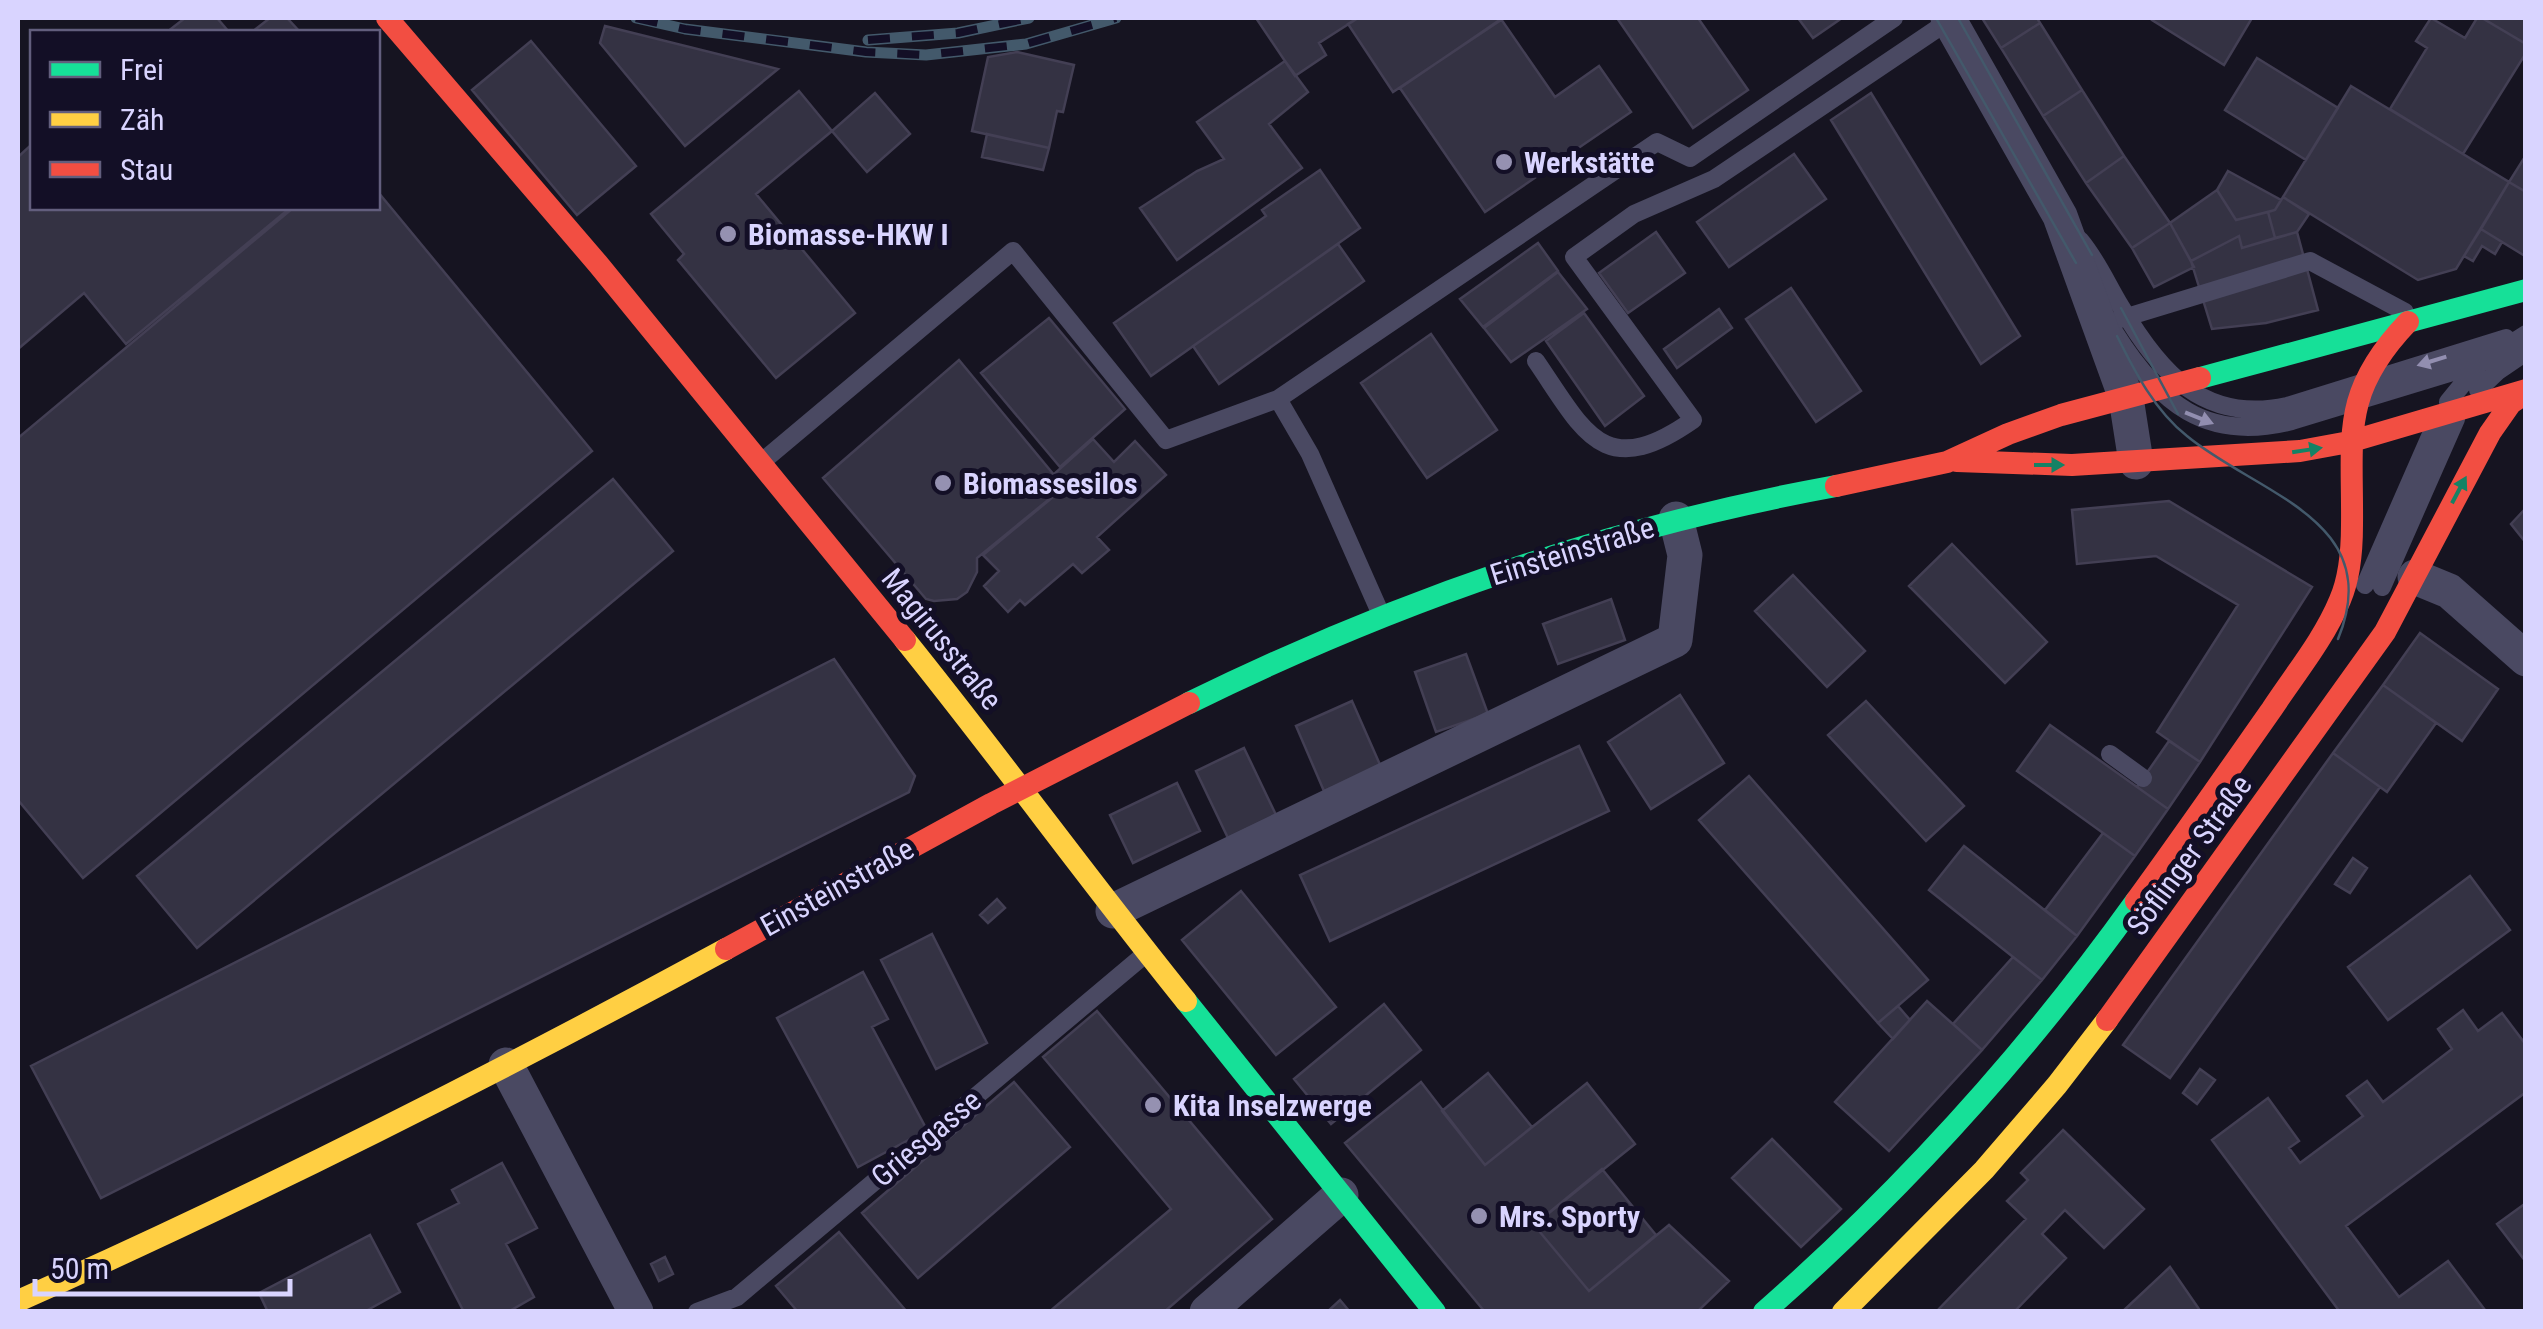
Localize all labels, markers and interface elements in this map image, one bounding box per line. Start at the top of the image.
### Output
legend [30,30,380,210]
text: Frei [120,52,164,87]
text: Zäh [120,102,165,137]
place label: Werkstätte [1524,145,1654,180]
marker: Werkstätte [1493,151,1515,173]
text: Stau [120,152,173,187]
place label: Biomasse-HKW I [748,217,949,252]
marker: Biomasse-HKW I [717,223,739,245]
one-way arrow [2417,354,2447,369]
one-way arrow [2185,410,2215,426]
one-way arrow [2292,442,2323,457]
one-way arrow [2034,457,2066,473]
place label: Biomassesilos [963,466,1138,501]
marker: Biomassesilos [932,472,954,494]
one-way arrow [2450,476,2467,505]
street label: Einsteinstraße [1486,509,1658,593]
street label: Magirusstraße [875,561,1009,717]
street label: Söflinger Straße [2119,768,2259,942]
street label: Einsteinstraße [754,831,920,943]
street label: Griesgasse [864,1082,988,1194]
place label: Kita Inselzwerge [1173,1088,1372,1123]
marker: Kita Inselzwerge [1142,1094,1164,1116]
place label: Mrs. Sporty [1499,1199,1641,1234]
marker: Mrs. Sporty [1468,1205,1490,1227]
scale bar [35,1234,290,1296]
text: 50 m [50,1251,109,1286]

